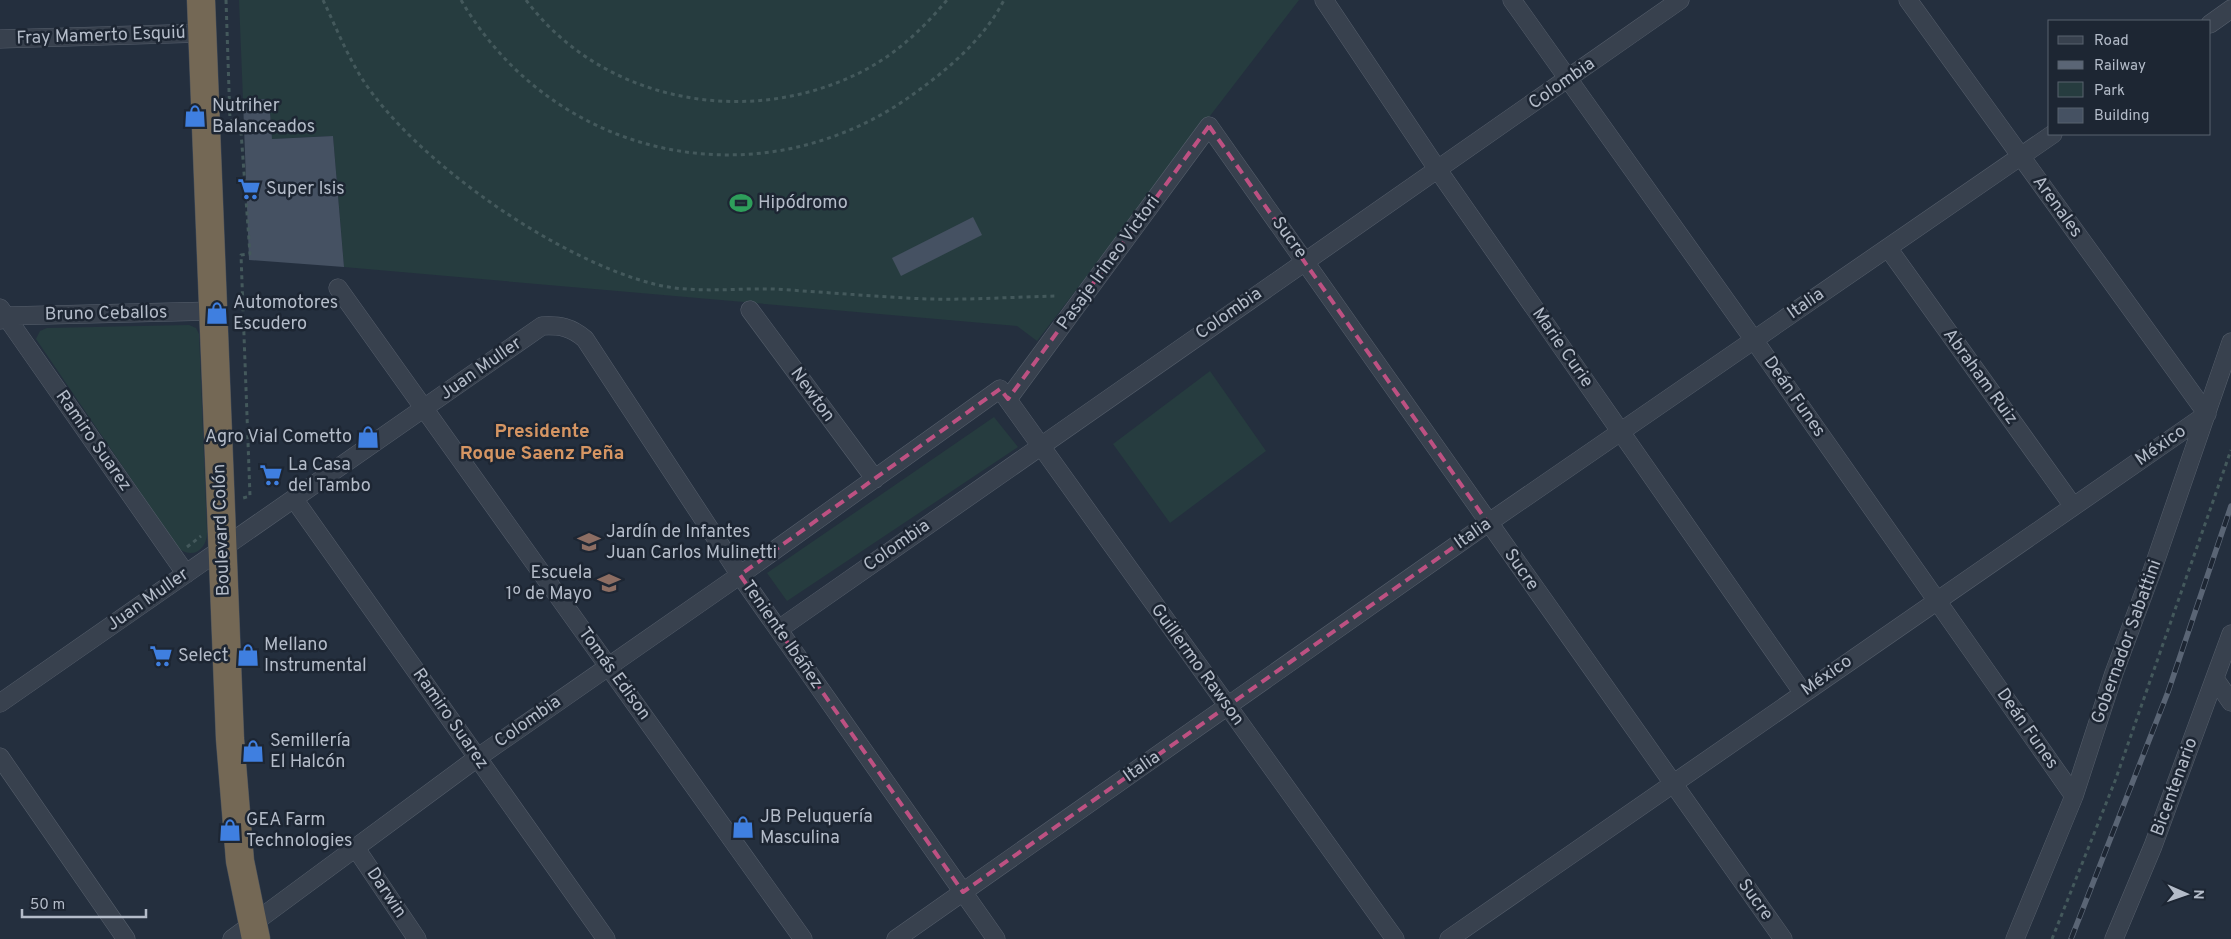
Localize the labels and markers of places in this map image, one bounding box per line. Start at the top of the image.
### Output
place label: Nutriher Balanceados [212,95,315,139]
shop icon: Nutriher Balanceados [182,103,208,129]
supermarket icon: Super Isis [236,176,262,202]
place label: Super Isis [266,178,345,201]
sports icon: Hipódromo [728,190,754,216]
place label: Hipódromo [758,192,848,215]
place label: Automotores Escudero [233,292,338,336]
shop icon: Automotores Escudero [204,300,230,326]
shop icon: Agro Vial Cometto [355,424,381,450]
place label: Agro Vial Cometto [205,426,352,449]
place label: La Casa del Tambo [288,454,371,498]
supermarket icon: La Casa del Tambo [258,462,284,488]
place label: Jardín de Infantes Juan Carlos Mulinetti [606,521,777,565]
school or university icon: Jardín de Infantes Juan Carlos Mulinetti [576,529,602,555]
place label: Escuela 1º de Mayo [506,562,592,606]
school or university icon: Escuela 1º de Mayo [596,570,622,596]
place label: Mellano Instrumental [264,634,367,678]
shop icon: Mellano Instrumental [235,642,261,668]
supermarket icon: Select [148,643,174,669]
place label: Select [178,645,229,668]
place label: Semillería El Halcón [270,730,350,774]
shop icon: Semillería El Halcón [240,738,266,764]
place label: JB Peluquería Masculina [760,806,873,850]
place label: GEA Farm Technologies [246,809,352,853]
shop icon: JB Peluquería Masculina [730,814,756,840]
shop icon: GEA Farm Technologies [217,817,243,843]

